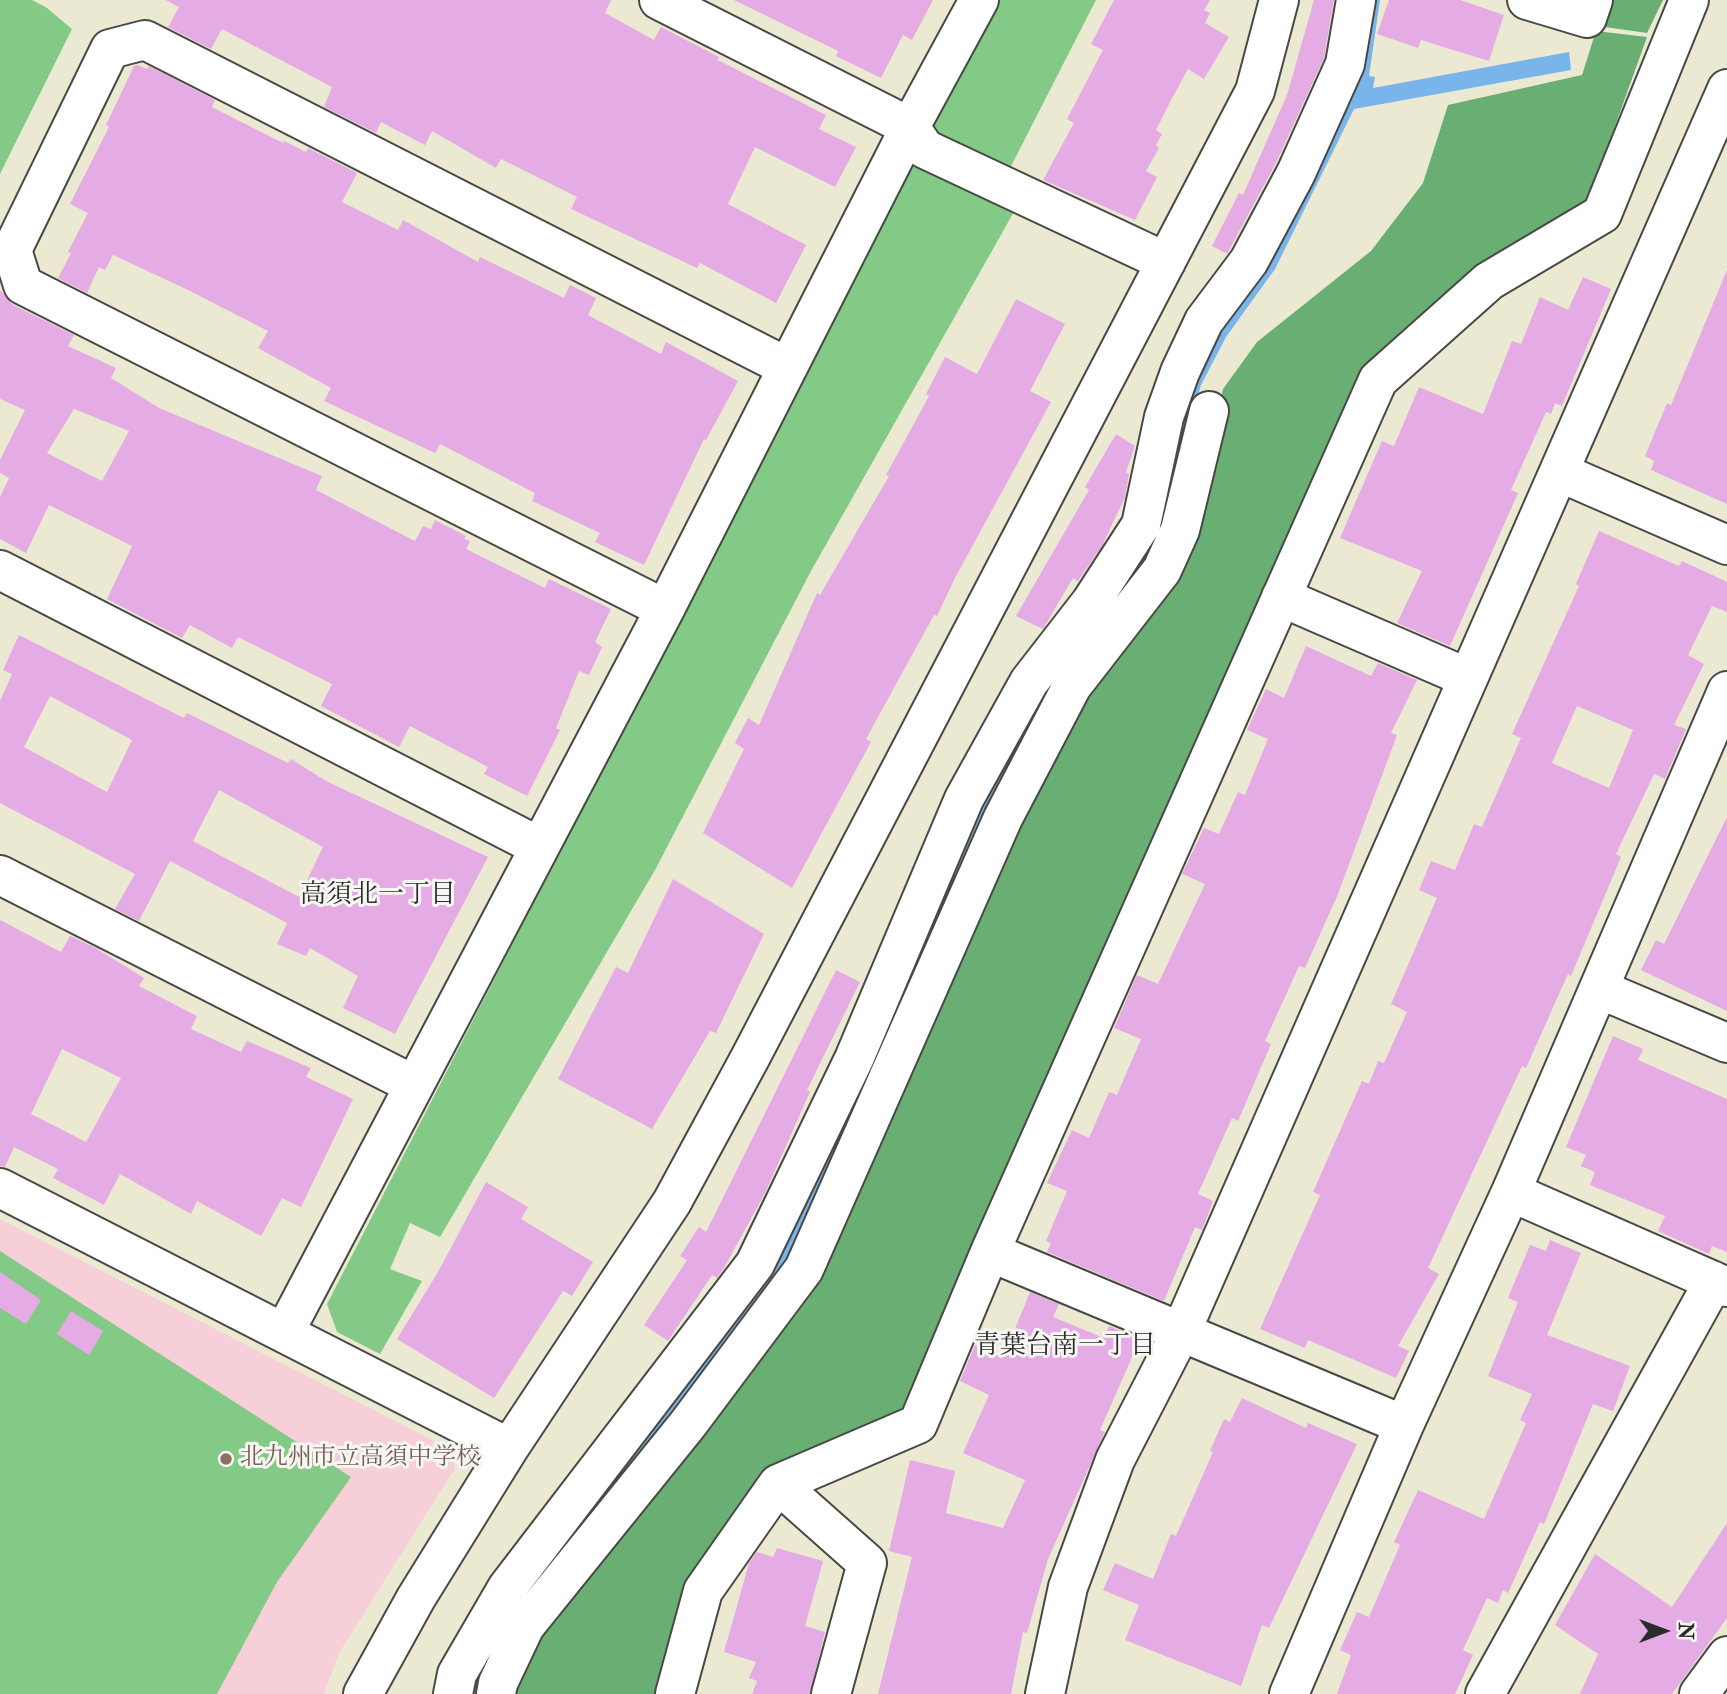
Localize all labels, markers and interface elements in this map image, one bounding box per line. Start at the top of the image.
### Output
district label: 高須北一丁目 [300,880,456,912]
district label: 青葉台南一丁目 [974,1331,1156,1363]
place label: 北九州市立高須中学校 [240,1445,480,1473]
marker: 北九州市立高須中学校 [218,1451,234,1467]
north arrow [1629,1596,1699,1666]
text: N [1673,1622,1697,1640]

